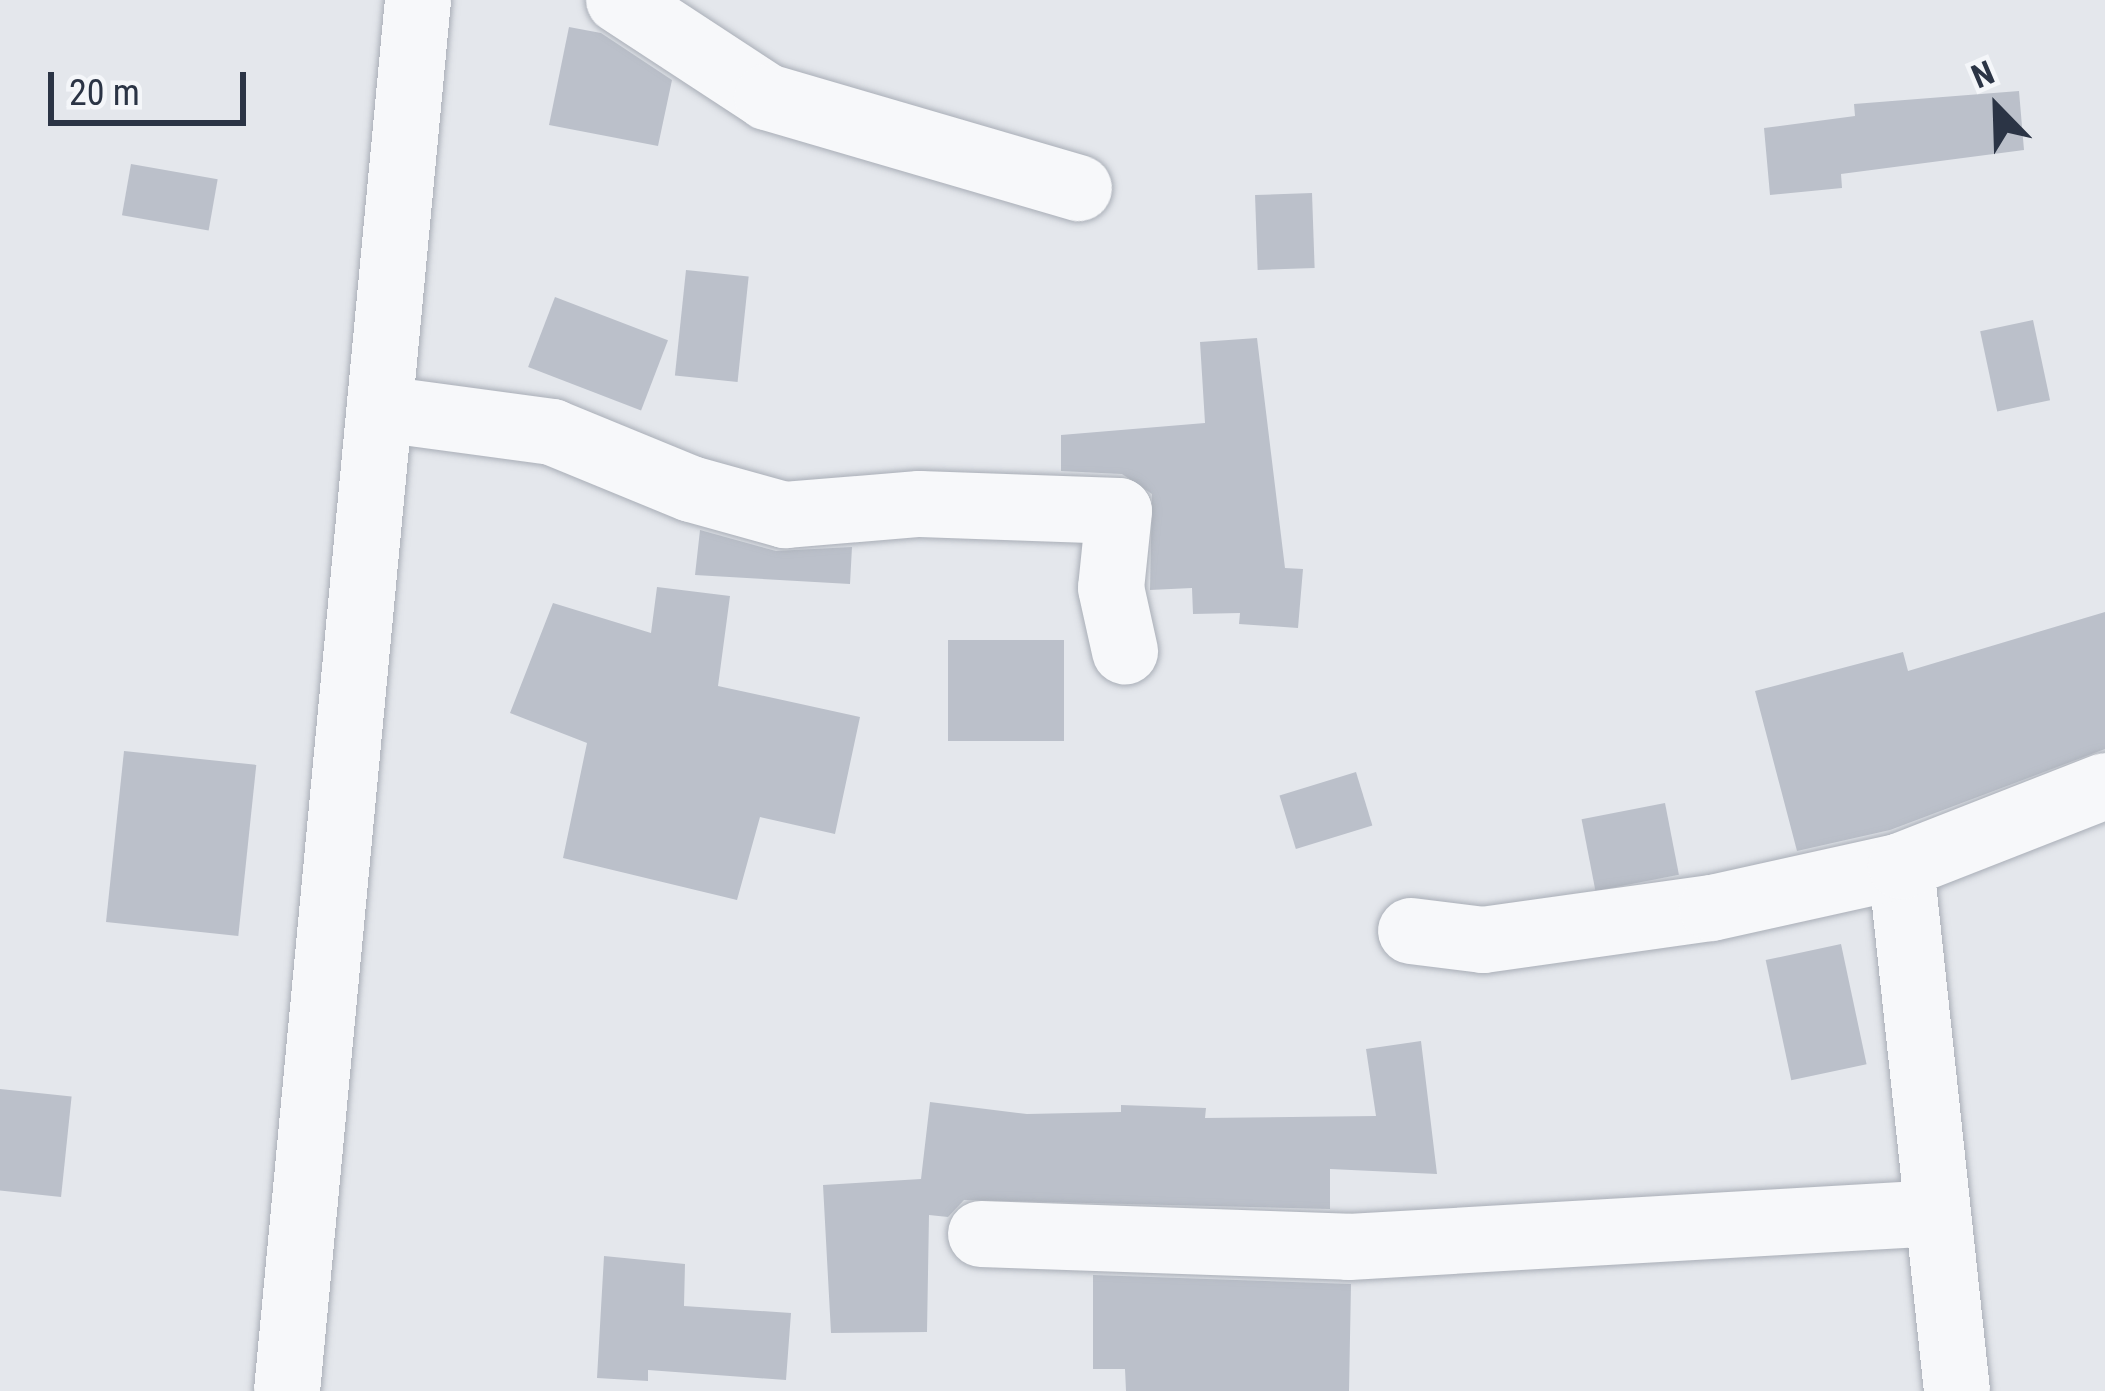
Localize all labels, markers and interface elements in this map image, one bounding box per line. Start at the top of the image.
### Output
scale bar [54,48,252,122]
north arrow [1937,48,2057,168]
text: N [1966,53,2000,96]
text: 20 m [69,72,140,114]

